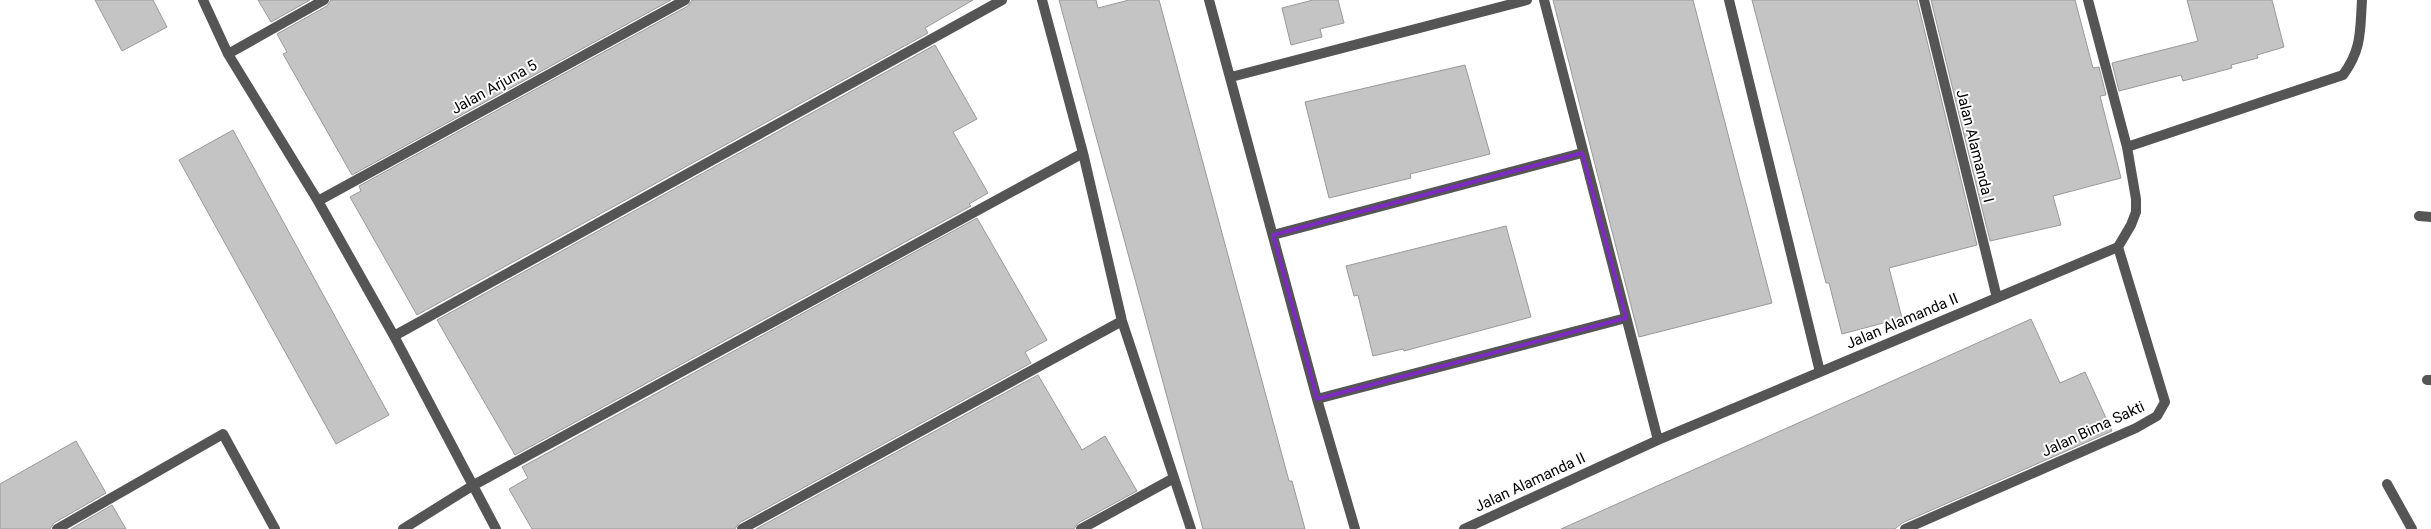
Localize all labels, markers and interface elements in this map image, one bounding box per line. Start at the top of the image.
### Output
street label: Jalan Arjuna 5 [448,56,540,118]
street label: Jalan Alamanda I [1952,88,1998,204]
street label: Jalan Alamanda II [1843,289,1961,353]
street label: Jalan Bima Sakti [2039,397,2147,461]
street label: Jalan Alamanda II [1472,448,1588,516]

